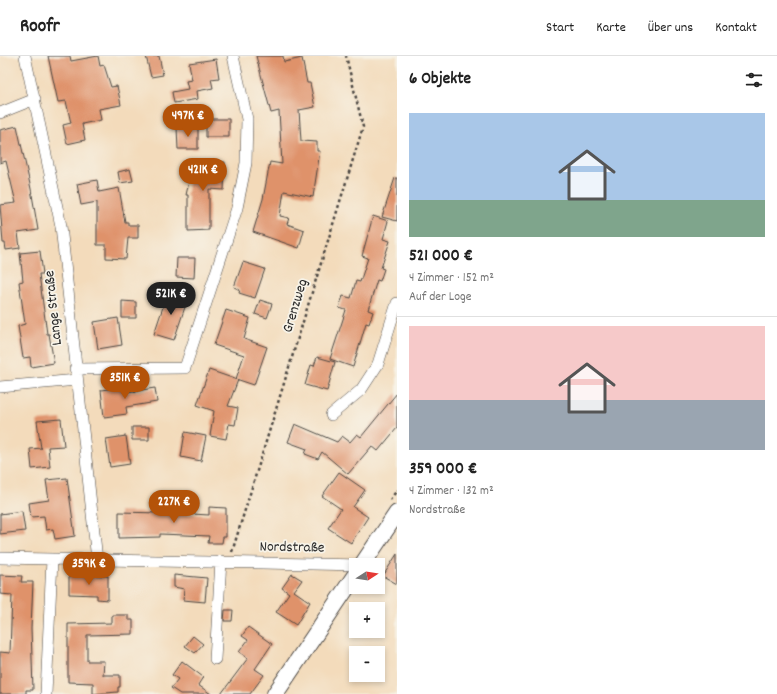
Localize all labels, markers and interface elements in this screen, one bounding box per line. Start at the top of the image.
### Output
text: Roofr [20,14,60,41]
text: Start [546,18,574,38]
text: Karte [596,18,626,38]
text: Über uns [648,18,693,38]
text: Kontakt [715,18,757,38]
text: 6 Objekte [409,68,471,92]
icon: filters [743,69,765,91]
pin: 497K € [155,104,221,138]
text: 497K € [172,107,204,126]
icon: home [551,139,623,211]
pin: 421K € [170,158,236,192]
text: 421K € [188,161,218,180]
text: 521 000 € [409,245,473,269]
street label: Lange Straße [39,269,69,347]
text: 4 Zimmer · 152 m² [409,269,494,288]
street label: Grenzweg [277,276,315,336]
pin: 521K € [138,282,204,316]
text: 521K € [156,285,186,304]
text: Auf der Loge [409,288,471,307]
icon: home [551,352,623,424]
pin: 351K € [92,366,158,400]
text: 351K € [110,369,140,388]
text: 359 000 € [409,458,477,482]
text: 4 Zimmer · 132 m² [409,482,494,501]
pin: 227K € [141,490,207,524]
text: 227K € [158,493,190,512]
text: Nordstraße [409,501,465,520]
street label: Nordstraße [259,536,325,560]
pin: 359K € [56,552,122,586]
text: 359K € [72,555,106,574]
north arrow [349,558,385,594]
map controls [349,558,385,682]
button: + [349,602,385,638]
button: − [349,646,385,682]

